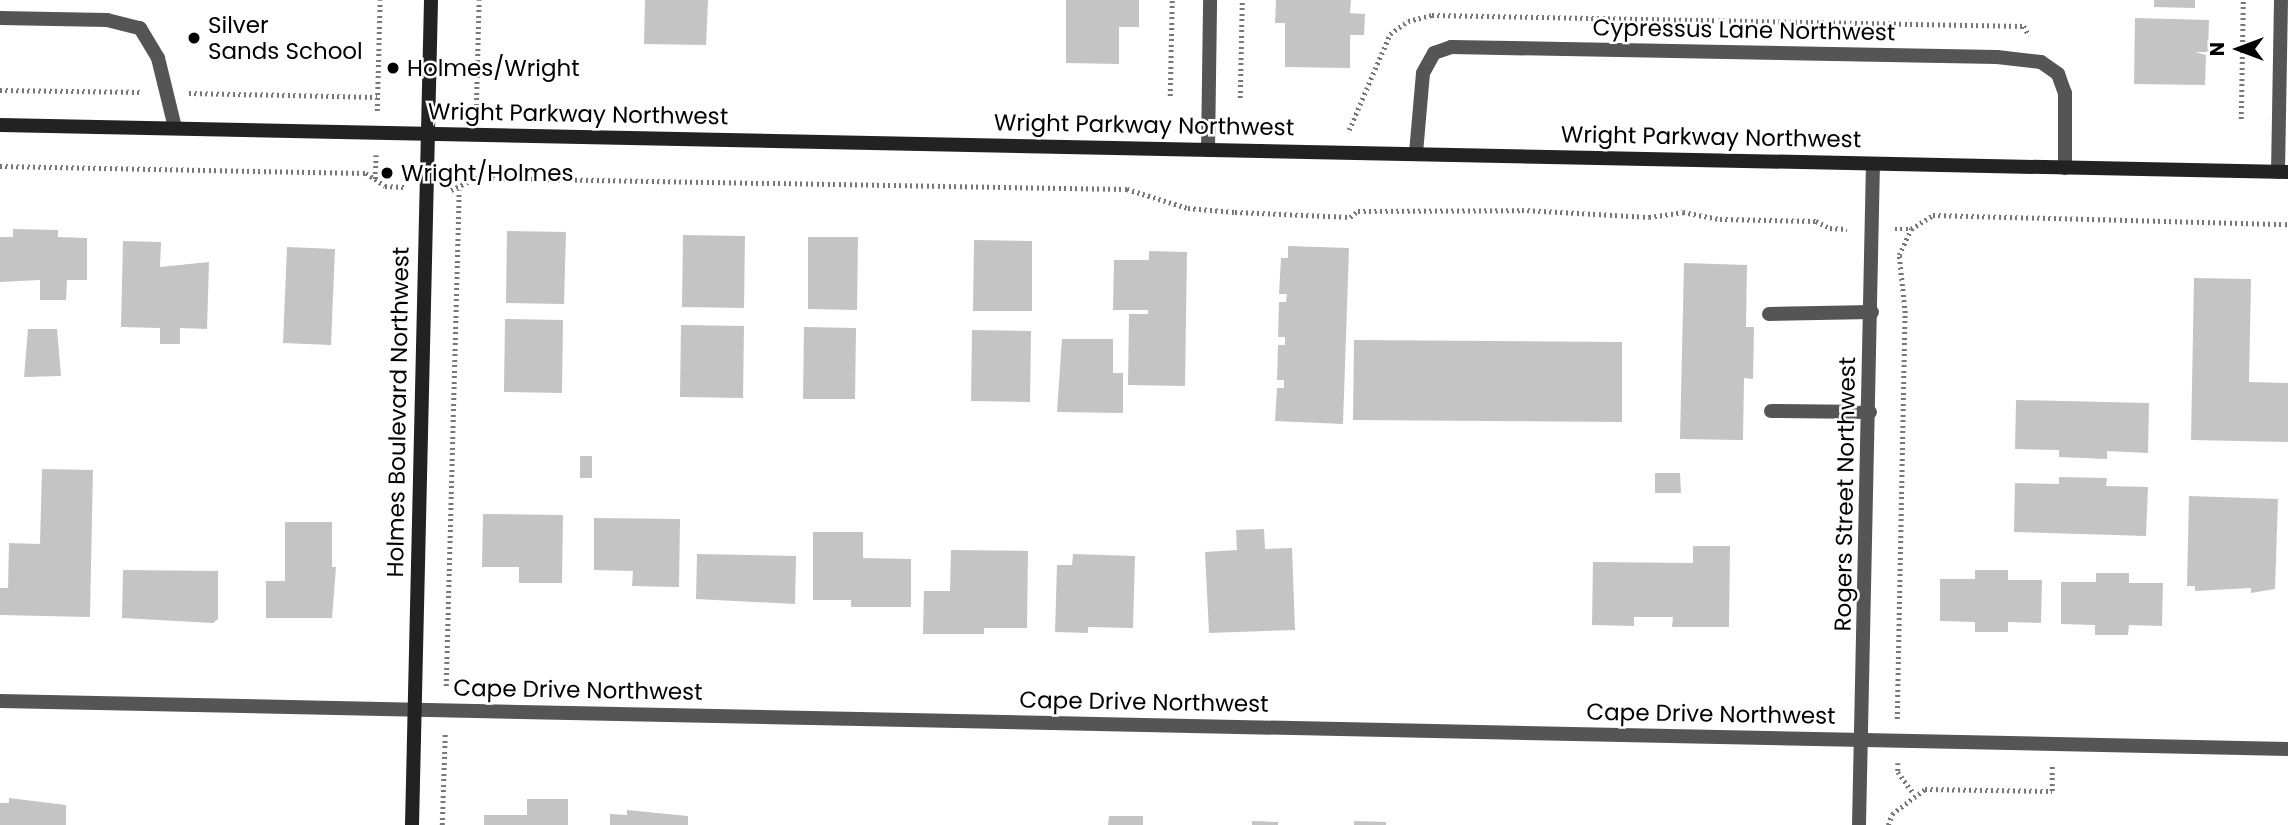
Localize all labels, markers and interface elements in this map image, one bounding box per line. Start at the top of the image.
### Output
place label: Silver Sands School [208,11,363,65]
street label: Cypressus Lane Northwest [1592,14,1896,46]
north arrow [2204,14,2274,84]
marker: Silver Sands School [186,30,202,46]
text: N [2204,42,2231,56]
place label: Holmes/Wright [407,54,580,82]
marker: Holmes/Wright [385,60,401,76]
street label: Wright Parkway Northwest [428,98,728,130]
street label: Wright Parkway Northwest [994,109,1294,141]
street label: Wright Parkway Northwest [1561,121,1861,153]
place label: Wright/Holmes [401,159,574,187]
marker: Wright/Holmes [379,165,395,181]
street label: Holmes Boulevard Northwest [381,246,415,578]
street label: Rogers Street Northwest [1829,356,1861,632]
street label: Cape Drive Northwest [453,674,703,706]
street label: Cape Drive Northwest [1019,686,1269,718]
street label: Cape Drive Northwest [1586,698,1836,730]

